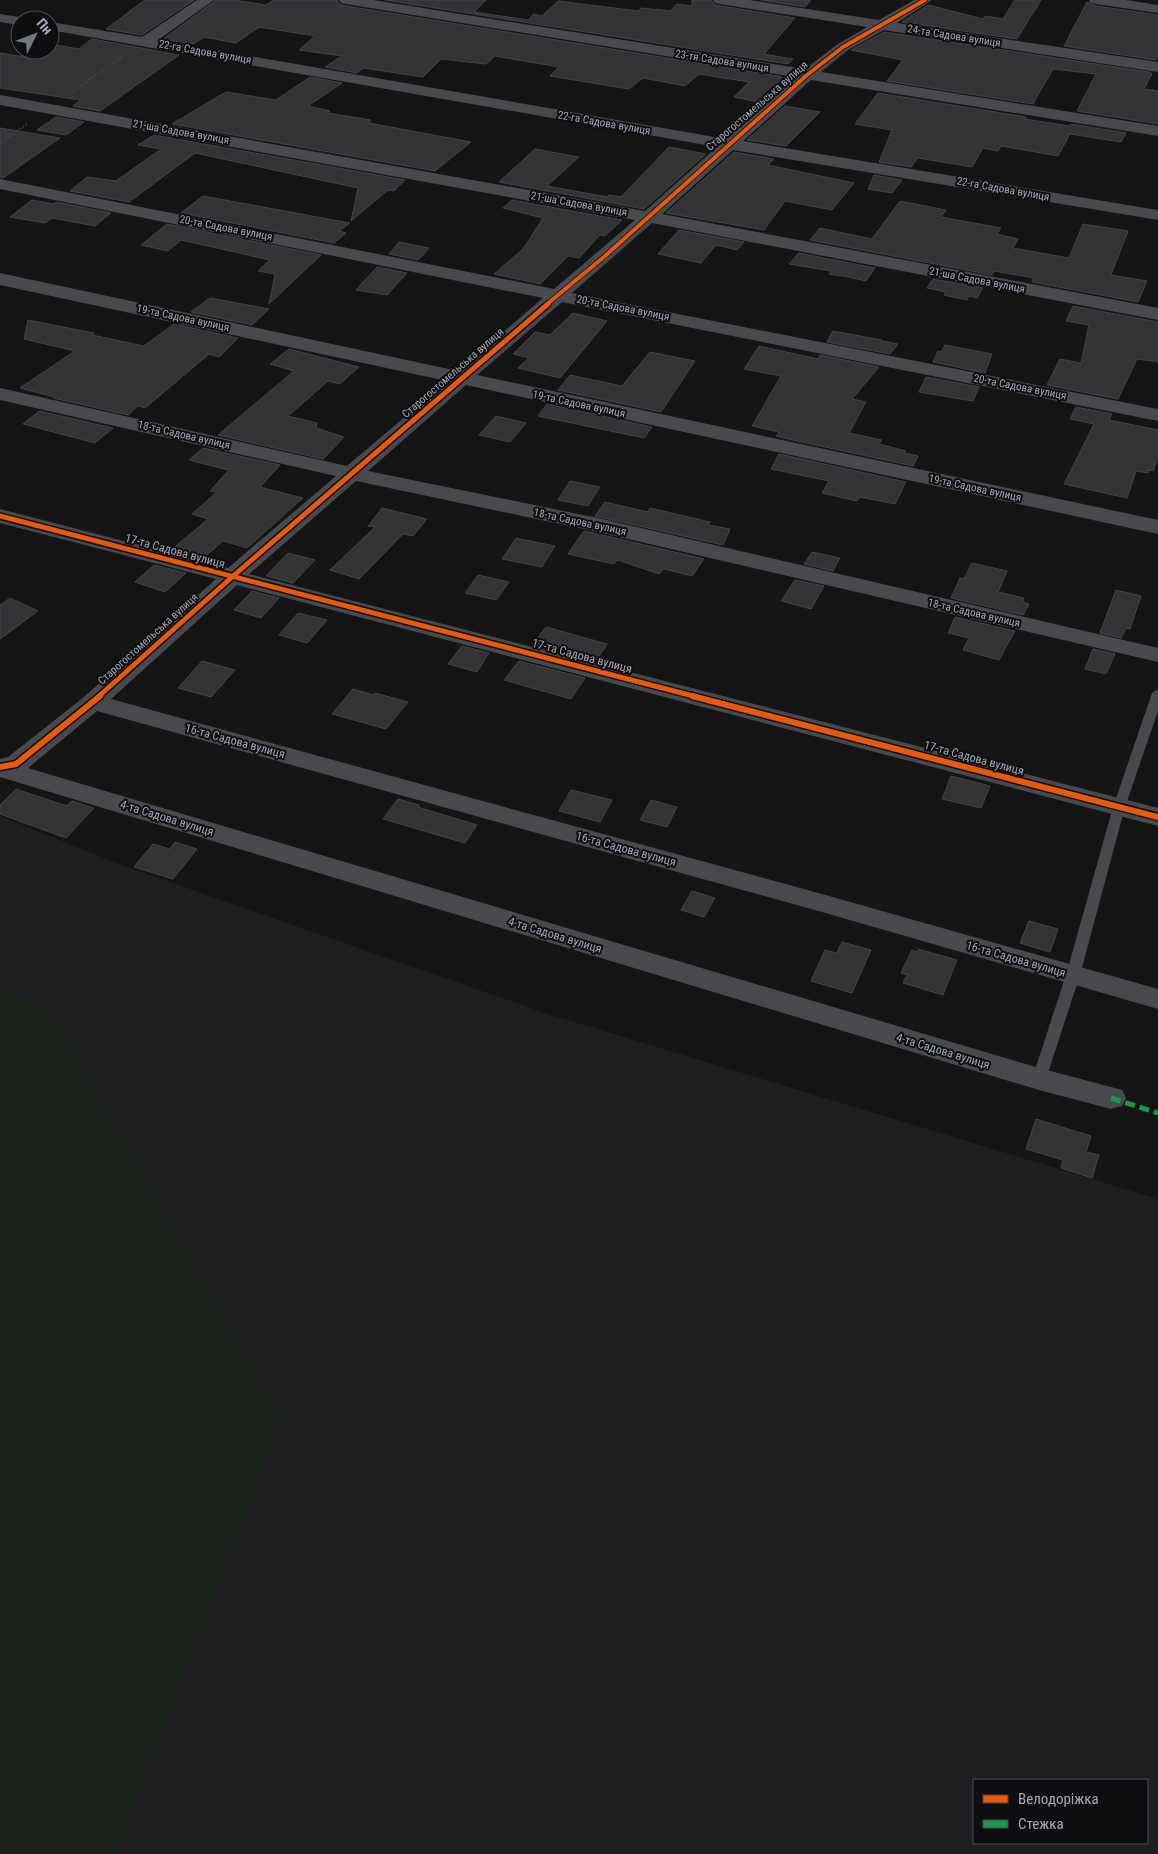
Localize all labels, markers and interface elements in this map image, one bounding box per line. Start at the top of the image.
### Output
north arrow [10,10,60,60]
text: Пн [33,15,56,37]
street label: 24-та Садова вулиця [906,22,1002,50]
street label: 22-га Садова вулиця [158,37,252,67]
street label: 23-тя Садова вулиця [674,47,770,75]
street label: Старогостомельська вулиця [704,58,810,154]
street label: 22-га Садова вулиця [557,108,651,138]
street label: 21-ша Садова вулиця [132,117,230,147]
street label: 22-га Садова вулиця [956,174,1050,204]
street label: 21-ша Садова вулиця [530,189,628,219]
street label: 20-та Садова вулиця [178,213,274,243]
street label: 21-ша Садова вулиця [928,264,1026,296]
street label: 20-та Садова вулиця [575,293,671,323]
street label: 19-та Садова вулиця [135,302,231,334]
street label: Старогостомельська вулиця [400,325,506,421]
street label: 20-та Садова вулиця [972,372,1068,402]
street label: 19-та Садова вулиця [531,388,627,420]
street label: 18-та Садова вулиця [137,418,231,452]
street label: 19-та Садова вулиця [927,472,1023,504]
street label: 18-та Садова вулиця [532,506,628,538]
street label: 17-та Садова вулиця [123,531,227,571]
street label: Старогостомельська вулиця [95,591,201,687]
street label: 18-та Садова вулиця [927,596,1021,630]
street label: 17-та Садова вулиця [530,636,634,676]
street label: 16-та Садова вулиця [183,721,287,761]
street label: 17-та Садова вулиця [922,738,1026,778]
street label: 4-та Садова вулиця [119,797,215,839]
street label: 16-та Садова вулиця [574,829,678,869]
street label: 4-та Садова вулиця [507,914,603,956]
street label: 16-та Садова вулиця [965,938,1067,980]
street label: 4-та Садова вулиця [895,1030,991,1072]
legend [973,1779,1148,1844]
text: Велодоріжка [1018,1790,1099,1808]
text: Стежка [1018,1815,1064,1833]

